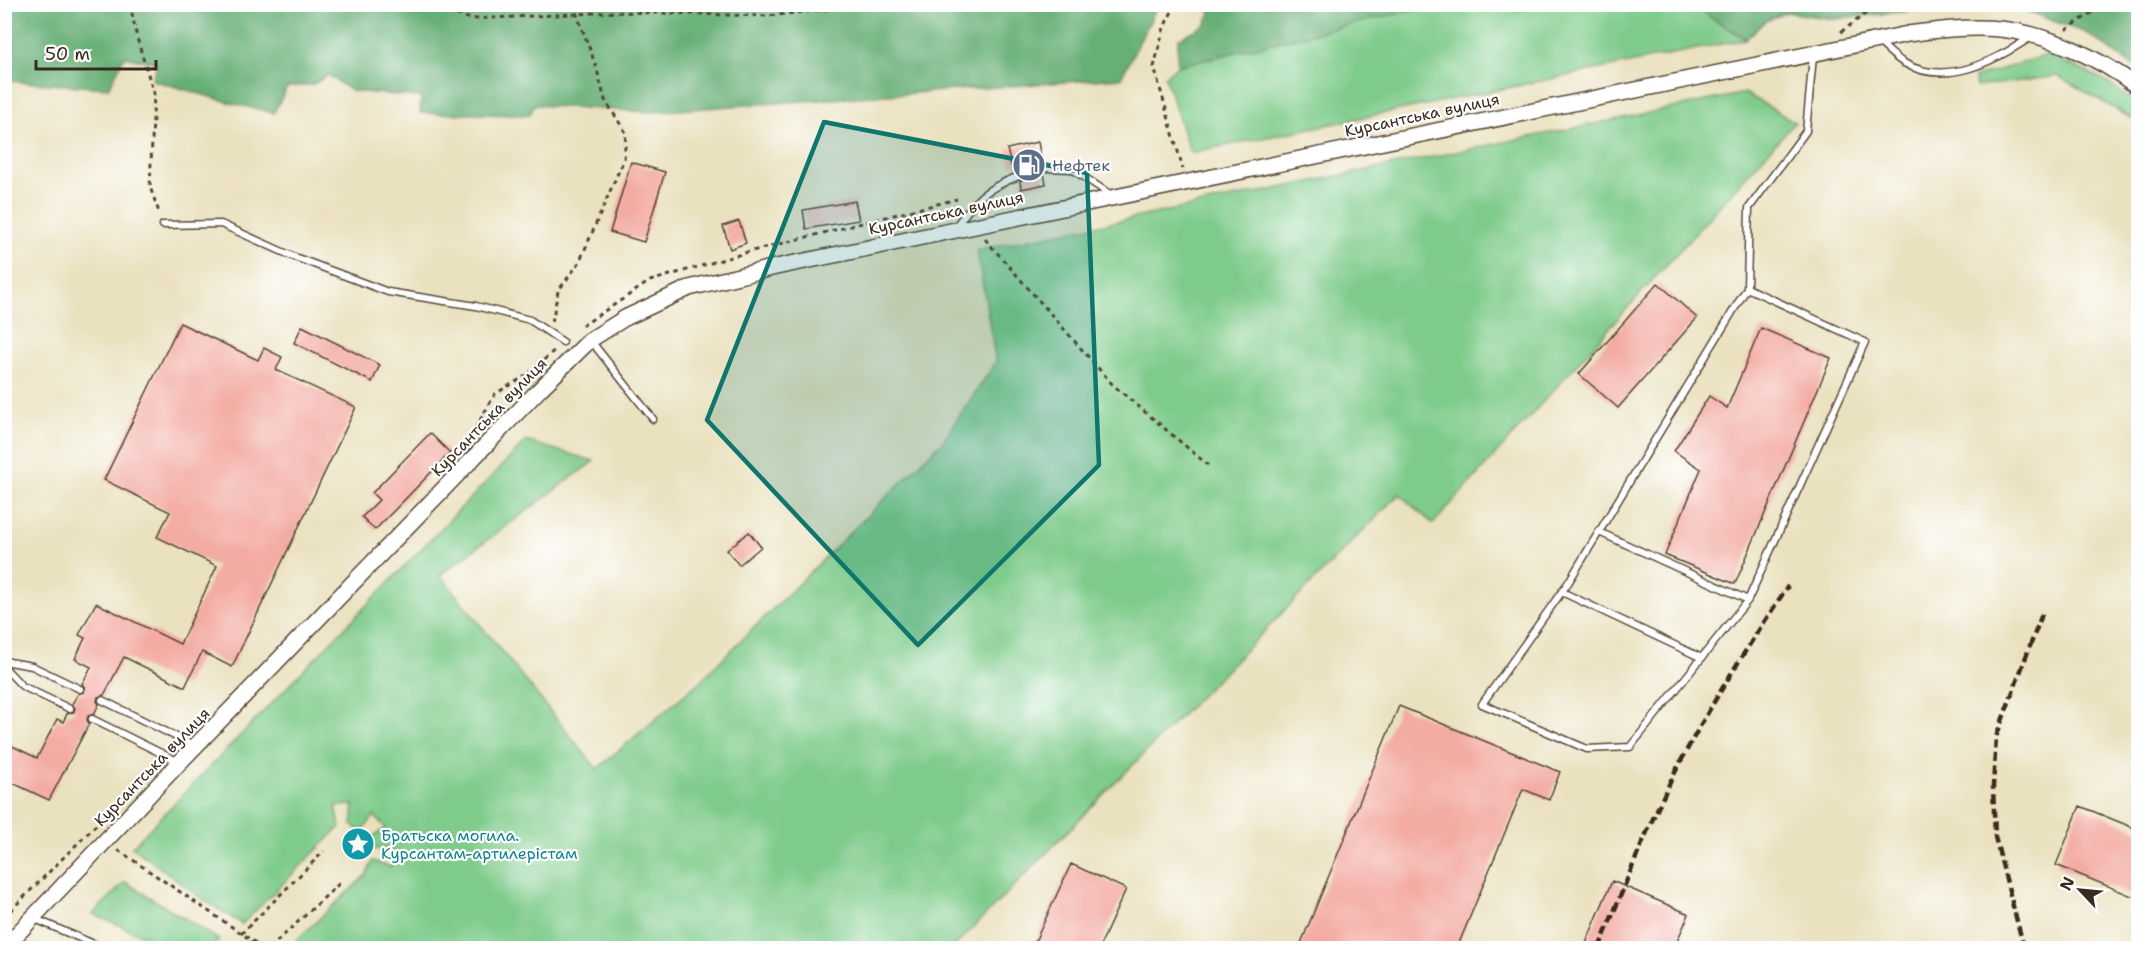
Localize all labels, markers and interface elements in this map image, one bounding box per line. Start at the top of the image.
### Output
scale bar [36,33,156,71]
text: 50 m [45,42,90,66]
street label: Курсантська вулиця [1343,88,1501,142]
fuel station icon: Нефтек [1011,147,1047,183]
place label: Нефтек [1052,155,1110,176]
street label: Курсантська вулиця [867,186,1025,240]
street label: Курсантська вулиця [427,353,551,481]
street label: Курсантська вулиця [90,703,214,831]
place label: Братьска могила. Курсантам-артилерістам [381,825,578,864]
place icon: Братьска могила. Курсантам-артилерістам [340,826,376,862]
north arrow [2050,860,2110,920]
text: N [2055,873,2079,894]

